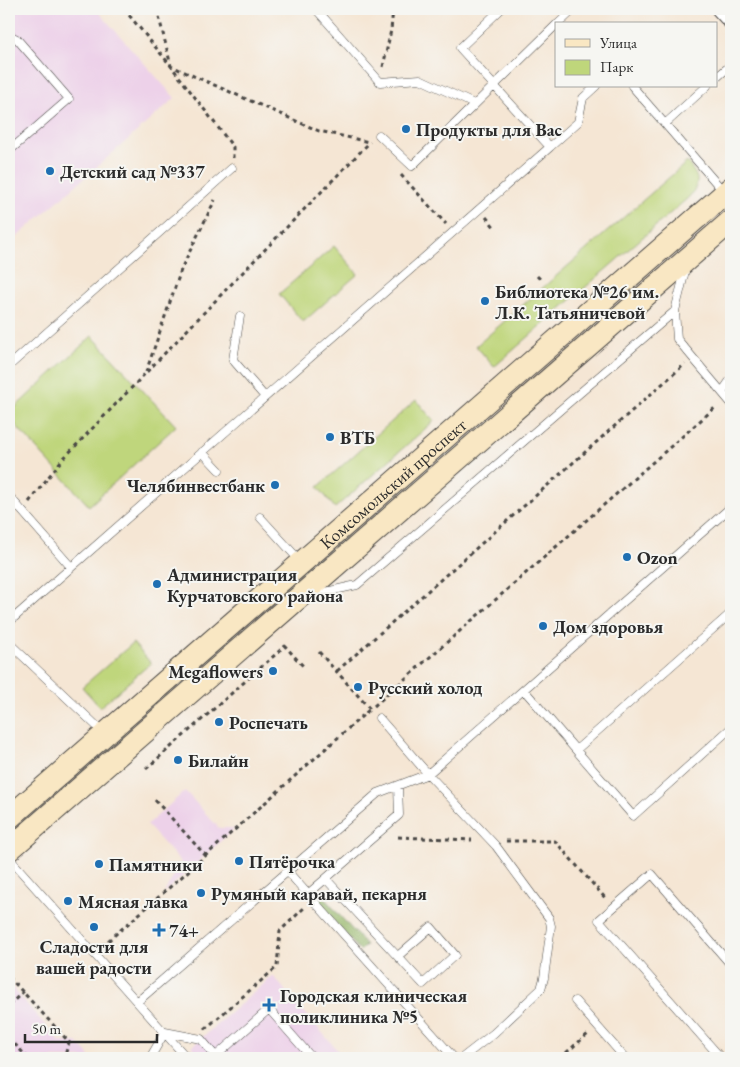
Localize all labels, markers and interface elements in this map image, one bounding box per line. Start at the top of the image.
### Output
legend [555,22,718,88]
text: Улица [599,33,637,52]
text: Парк [600,57,633,76]
place label: Продукты для Вас [416,118,563,141]
marker: Продукты для Вас [400,123,412,135]
place label: Детский сад №337 [60,160,205,183]
marker: Детский сад №337 [44,165,56,177]
place label: Библиотека №26 им. Л.К. Татьяничевой [495,280,659,324]
marker: Библиотека №26 им. Л.К. Татьяничевой [479,295,491,307]
street label: Комсомольский проспект [314,413,471,554]
place label: ВТБ [340,426,375,449]
marker: ВТБ [324,431,336,443]
place label: Челябинвестбанк [126,474,265,497]
marker: Челябинвестбанк [269,479,281,491]
place label: Ozon [637,546,678,569]
marker: Ozon [621,551,633,563]
place label: Администрация Курчатовского района [166,563,343,607]
marker: Администрация Курчатовского района [151,578,163,590]
place label: Дом здоровья [553,615,663,638]
marker: Дом здоровья [537,620,549,632]
place label: Megaflowers [168,660,263,683]
marker: Megaflowers [267,665,279,677]
place label: Русский холод [368,676,483,699]
marker: Русский холод [352,681,364,693]
place label: Роспечать [229,711,308,734]
marker: Роспечать [213,716,225,728]
place label: Билайн [188,749,249,772]
marker: Билайн [172,754,184,766]
place label: Пятёрочка [249,850,335,873]
place label: Памятники [109,853,203,876]
marker: Пятёрочка [233,855,245,867]
marker: Памятники [93,858,105,870]
place label: Румяный каравай, пекарня [211,882,427,905]
marker: Румяный каравай, пекарня [195,887,207,899]
place label: Мясная лавка [78,890,188,913]
marker: Мясная лавка [62,895,74,907]
place label: 74+ [169,919,199,942]
marker: Сладости для вашей радости [88,921,100,933]
marker: 74+ [153,924,165,936]
place label: Сладости для вашей радости [36,935,152,979]
place label: Городская клиническая поликлиника №5 [280,984,467,1028]
marker: Городская клиническая поликлиника №5 [262,998,276,1012]
scale bar [25,1012,158,1044]
text: 50 m [32,1019,61,1038]

